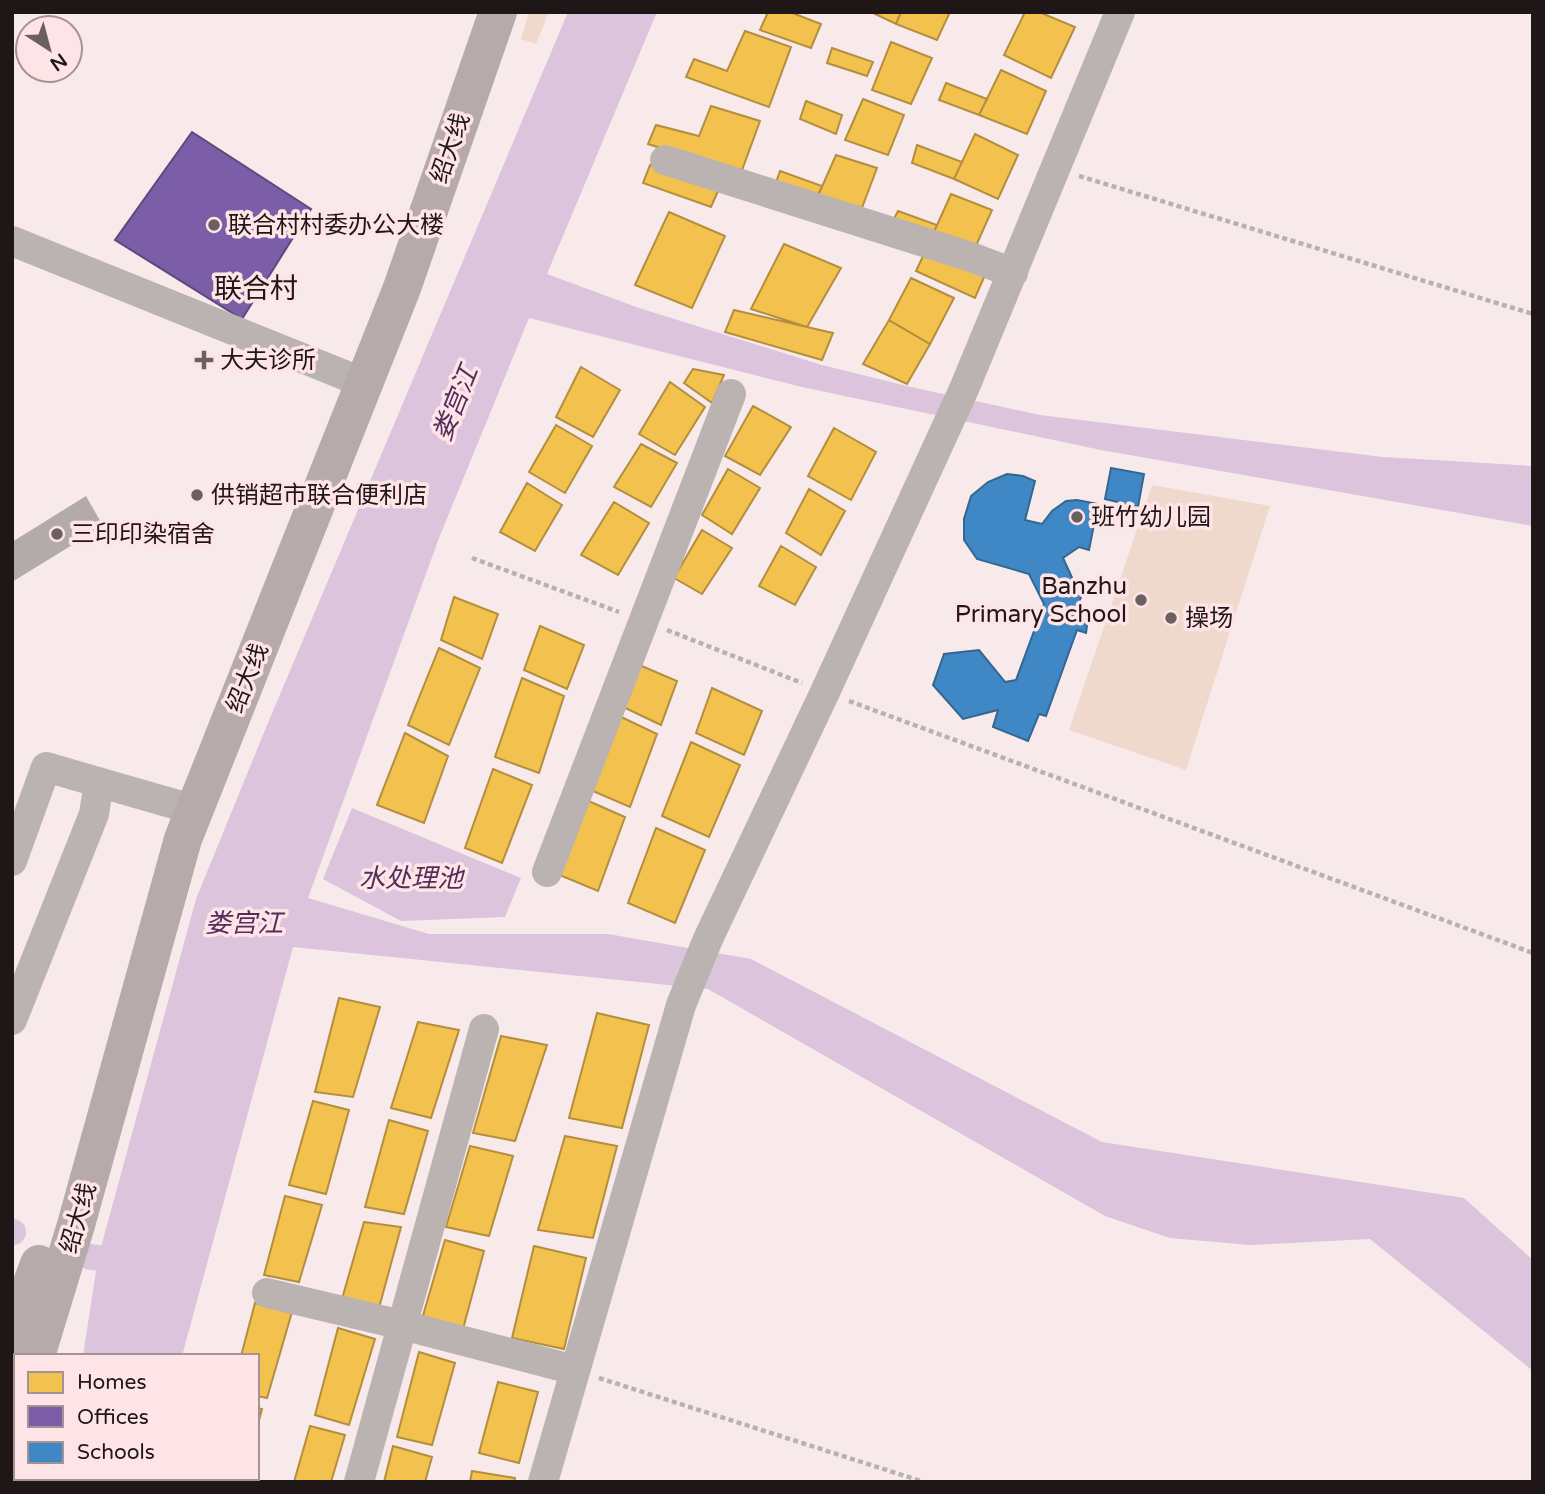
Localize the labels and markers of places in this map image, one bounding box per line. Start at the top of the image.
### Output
place label: 联合村村委办公大楼 [228,211,444,240]
marker: 联合村村委办公大楼 [206,217,222,233]
place label: 大夫诊所 [220,346,316,375]
marker: 大夫诊所 [194,350,214,370]
place label: 供销超市联合便利店 [211,481,427,510]
marker: 供销超市联合便利店 [189,487,205,503]
place label: 班竹幼儿园 [1091,503,1211,532]
marker: 班竹幼儿园 [1069,509,1085,525]
place label: 三印印染宿舍 [71,520,215,549]
marker: 三印印染宿舍 [49,526,65,542]
place label: Banzhu Primary School [955,572,1127,629]
marker: Banzhu Primary School [1133,592,1149,608]
place label: 操场 [1185,604,1233,633]
marker: 操场 [1163,610,1179,626]

